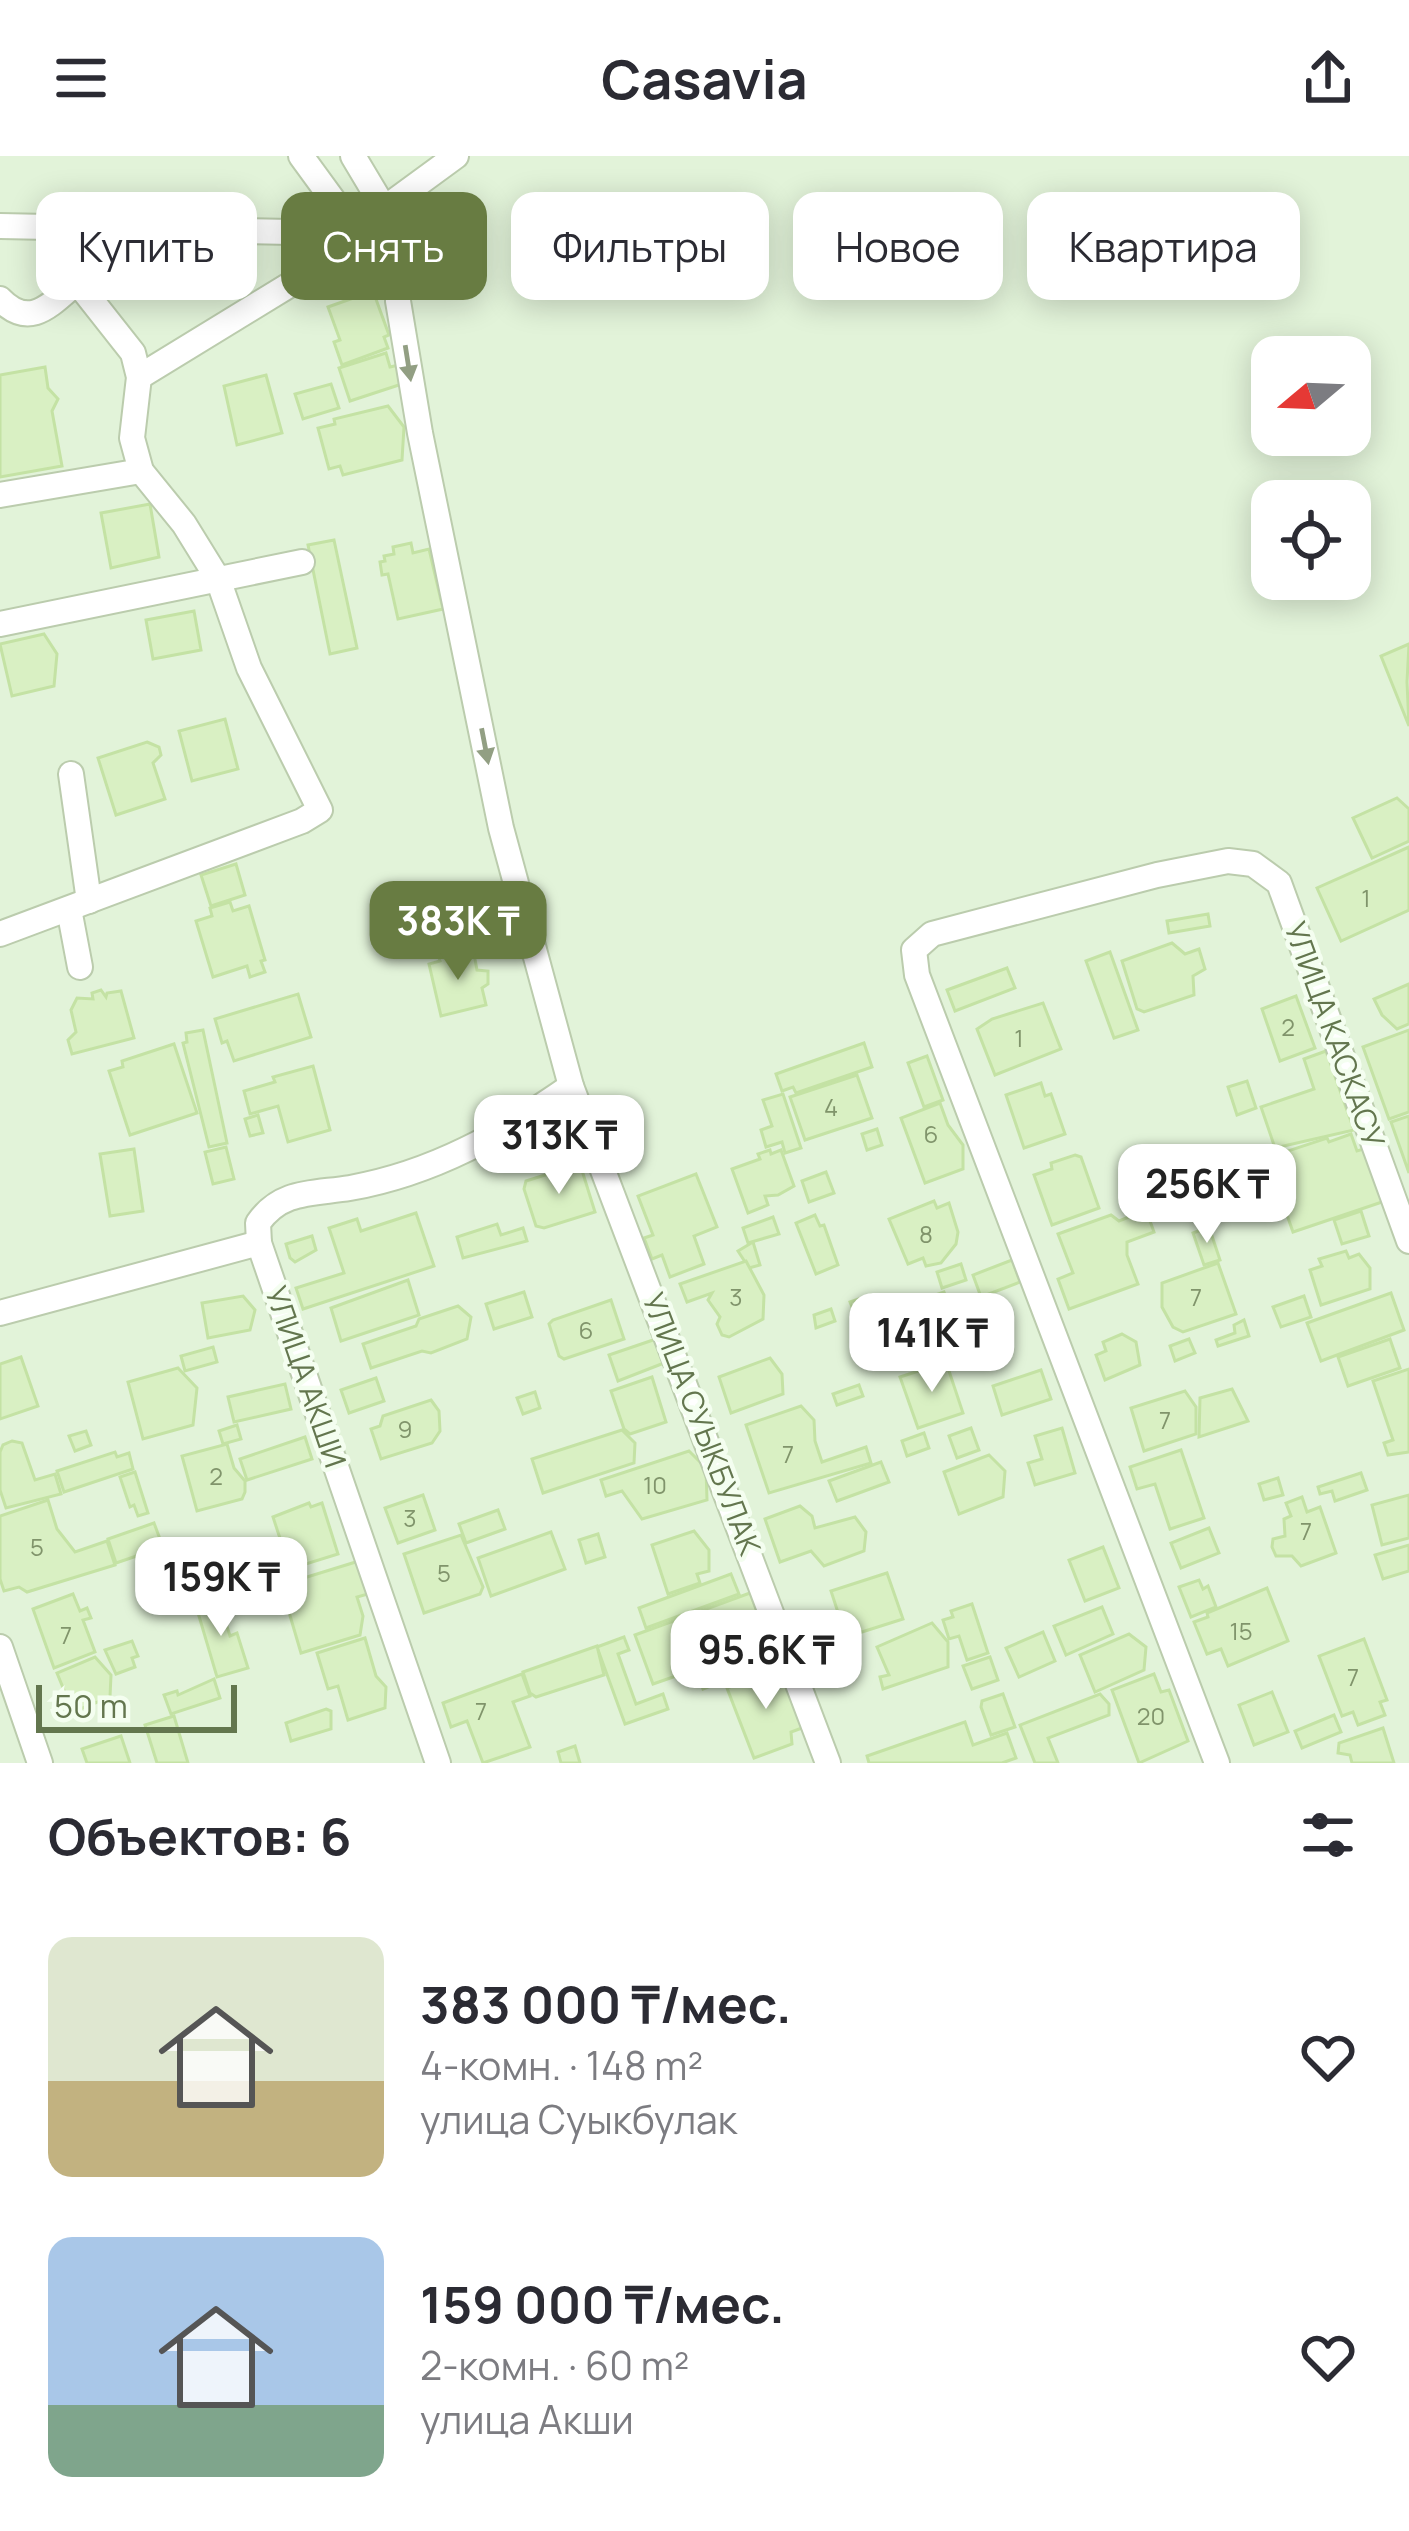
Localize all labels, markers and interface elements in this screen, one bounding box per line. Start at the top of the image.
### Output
text: Casavia [601,41,808,115]
icon: menu [48,45,114,111]
icon: share [1295,45,1361,111]
chip: Купить [36,192,257,300]
chip: Снять [281,192,487,300]
chip: Фильтры [511,192,769,300]
chip: Новое [793,192,1003,300]
chip: Квартира [1027,192,1300,300]
north arrow [1251,336,1371,456]
map controls [1251,336,1371,600]
one-way arrow [400,345,418,383]
button: locate [1251,480,1371,600]
one-way arrow [476,727,495,765]
pin: 383K ₸ [360,881,556,983]
house number: 1 [1361,881,1371,914]
text: 383K ₸ [397,893,519,947]
street label: УЛИЦА КАСКАСУ [1275,916,1395,1153]
house number: 2 [1281,1010,1295,1043]
house number: 1 [1014,1021,1024,1054]
house number: 4 [824,1090,838,1123]
pin: 313K ₸ [461,1095,657,1197]
text: 313K ₸ [501,1107,617,1161]
house number: 6 [924,1117,938,1150]
pin: 256K ₸ [1109,1144,1305,1246]
text: 256K ₸ [1145,1156,1269,1210]
house number: 8 [919,1217,933,1250]
street label: УЛИЦА АКШИ [256,1280,357,1473]
house number: 3 [729,1280,743,1313]
house number: 7 [1190,1280,1202,1313]
street label: УЛИЦА СУЫКБУЛАК [633,1286,771,1561]
pin: 141K ₸ [834,1293,1030,1395]
text: 141K ₸ [876,1305,988,1359]
house number: 6 [579,1313,593,1346]
house number: 7 [1159,1403,1171,1436]
house number: 9 [398,1412,412,1445]
house number: 7 [782,1437,794,1470]
house number: 2 [209,1459,223,1492]
house number: 10 [643,1468,667,1501]
house number: 3 [403,1501,417,1534]
house number: 7 [1300,1514,1312,1547]
house number: 5 [30,1530,44,1563]
pin: 159K ₸ [123,1537,319,1639]
text: 159K ₸ [162,1549,280,1603]
house number: 5 [437,1556,451,1589]
pin: 95.6K ₸ [655,1610,877,1712]
house number: 15 [1229,1614,1253,1647]
house number: 7 [60,1618,72,1651]
text: 95.6K ₸ [698,1622,834,1676]
house number: 7 [1347,1660,1359,1693]
scale bar [36,1679,237,1732]
text: 50 m [54,1683,128,1728]
house number: 7 [475,1694,487,1727]
house number: 20 [1137,1699,1165,1732]
text: Объектов: 6 [48,1801,351,1870]
icon: filters [1295,1802,1361,1868]
text: 383 000 ₸/мес. [420,1969,791,2038]
icon: home [144,1985,288,2129]
icon: heart [1295,2024,1361,2090]
text: 4-комн. · 148 m² [420,2038,703,2092]
text: улица Суыкбулак [420,2092,737,2146]
text: 159 000 ₸/мес. [420,2269,785,2338]
icon: home [144,2285,288,2429]
icon: heart [1295,2324,1361,2390]
text: 2-комн. · 60 m² [420,2338,689,2392]
text: улица Акши [420,2392,634,2446]

